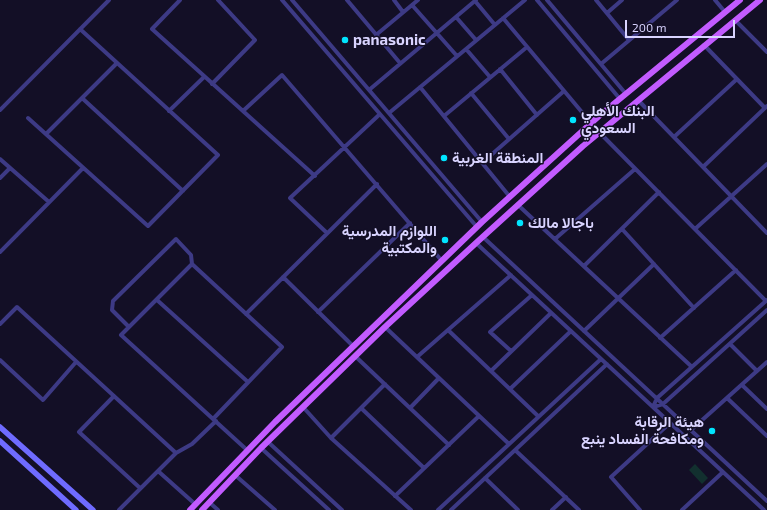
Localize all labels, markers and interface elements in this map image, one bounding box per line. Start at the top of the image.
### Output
scale bar [627,12,737,38]
text: 200 m [632,20,666,34]
place label: panasonic [353,31,426,49]
marker: panasonic [340,35,350,45]
place label: البنك الأهلي السعودي [581,102,655,137]
marker: البنك الأهلي السعودي [568,115,578,125]
place label: المنطقة الغربية [452,149,543,167]
marker: المنطقة الغربية [439,153,449,163]
place label: باجالا مالك [528,214,594,232]
marker: باجالا مالك [515,218,525,228]
place label: اللوازم المدرسية والمكتبية [342,222,437,257]
marker: اللوازم المدرسية والمكتبية [440,235,450,245]
place label: هيئة الرقابة ومكافحة الفساد ينبع [581,413,704,448]
marker: هيئة الرقابة ومكافحة الفساد ينبع [707,426,717,436]

